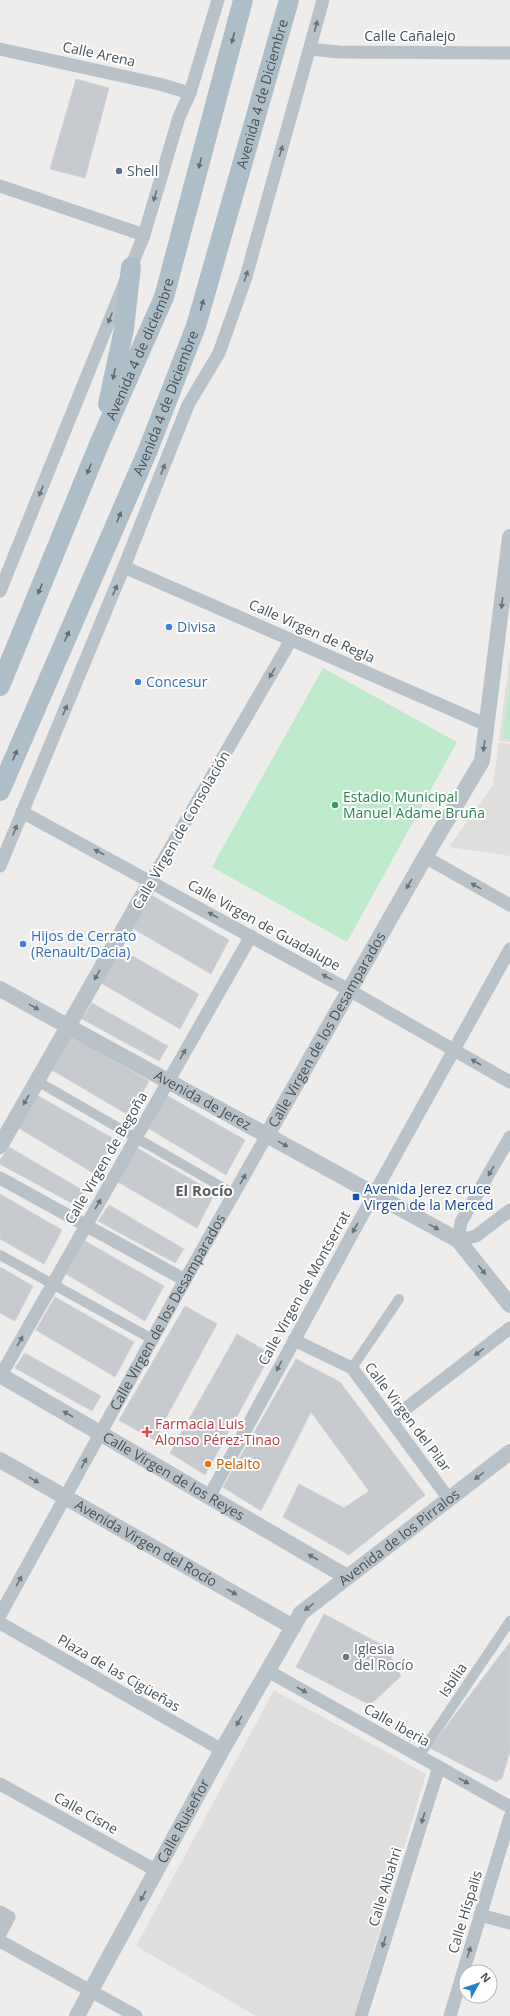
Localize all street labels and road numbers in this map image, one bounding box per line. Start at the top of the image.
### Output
street label: Avenida 4 de Diciembre [231,17,292,171]
street label: Calle Cañalejo [364,26,456,45]
street label: Calle Arena [61,37,137,70]
street label: Avenida 4 de diciembre [101,276,178,423]
street label: Avenida 4 de Diciembre [128,327,202,478]
street label: Calle Virgen de Regla [246,594,378,667]
street label: Calle Virgen de Consolación [127,747,234,912]
street label: Calle Virgen de Guadalupe [184,875,344,975]
street label: Calle Virgen de los Desamparados [263,928,390,1131]
street label: Avenida de Jerez [151,1065,255,1134]
street label: Calle Virgen de Begoña [60,1088,151,1227]
street label: Calle Virgen de Montserrat [253,1207,354,1368]
street label: Calle Virgen de los Desamparados [105,1210,230,1414]
street label: Calle Virgen del Pilar [361,1358,456,1476]
street label: Calle Virgen de los Reyes [100,1427,249,1525]
street label: Avenida de los Pirralos [334,1484,464,1590]
street label: Avenida Virgen del Rocío [72,1495,221,1591]
street label: Plaza de las Cigüeñas [54,1630,184,1716]
street label: Isbilia [434,1659,471,1701]
street label: Calle Iberia [361,1699,434,1750]
street label: Calle Ruiseñor [152,1775,214,1866]
street label: Calle Cisne [51,1787,122,1838]
street label: Calle Albahri [363,1845,406,1929]
street label: Calle Híspalis [443,1868,486,1956]

